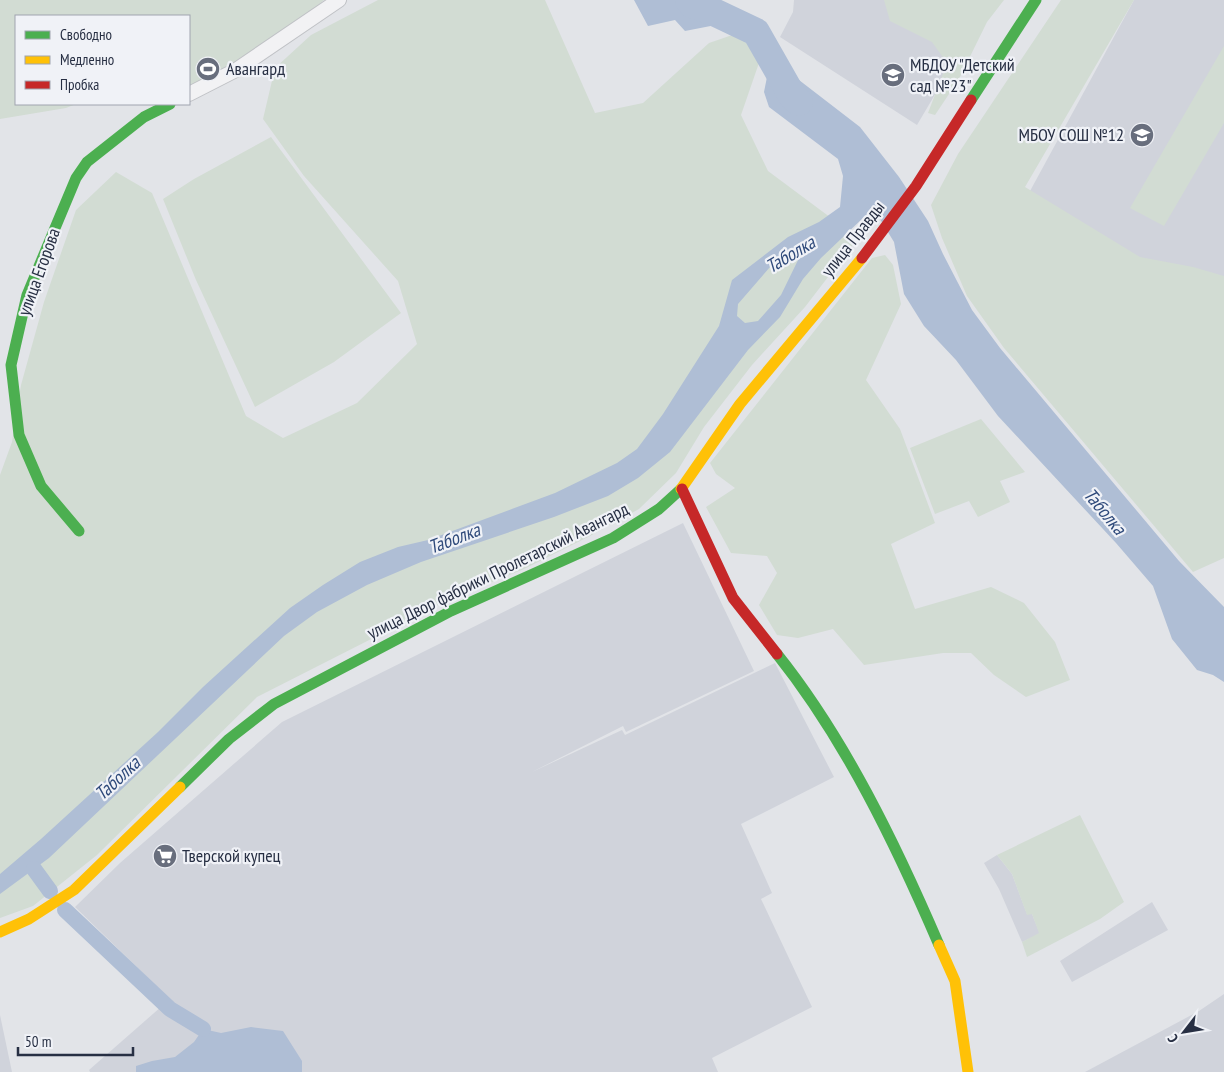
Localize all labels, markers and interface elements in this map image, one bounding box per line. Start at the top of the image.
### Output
legend [15,15,190,105]
text: Свободно [60,25,112,44]
text: Медленно [60,50,114,69]
place label: МБДОУ "Детский сад №23" [910,53,1015,97]
sports icon: Авангард [195,56,221,82]
place label: Авангард [226,57,285,80]
school or university icon: МБДОУ "Детский сад №23" [880,62,906,88]
text: Пробка [60,75,99,94]
school or university icon: МБОУ СОШ №12 [1129,122,1155,148]
place label: МБОУ СОШ №12 [1018,123,1124,146]
street label: улица Правды [816,196,889,281]
street label: улица Егорова [12,225,65,319]
water label: Таболка [761,229,820,278]
water label: Таболка [1079,483,1132,540]
street label: улица Двор фабрики Пролетарский Авангард [363,497,632,644]
water label: Таболка [425,517,485,559]
water label: Таболка [89,750,146,805]
supermarket icon: Тверской купец [152,843,178,869]
place label: Тверской купец [182,844,281,867]
north arrow [1159,1007,1209,1057]
scale bar [18,1024,132,1056]
text: С [1163,1031,1182,1046]
text: 50 m [25,1032,51,1051]

